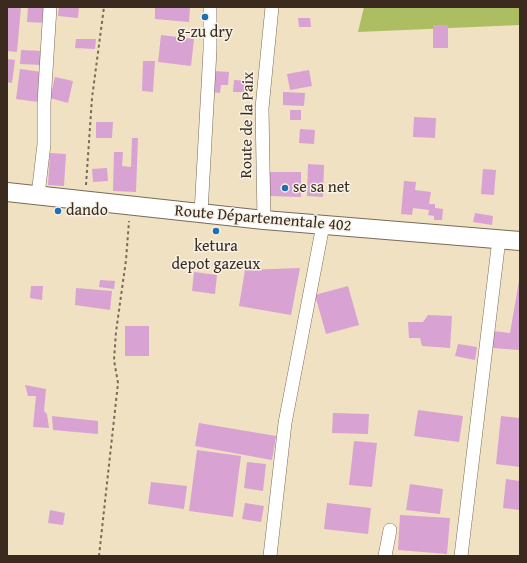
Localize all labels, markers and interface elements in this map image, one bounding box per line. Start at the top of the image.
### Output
marker: g-zu dry [200,12,210,22]
place label: g-zu dry [177,23,233,43]
street label: Route de la Paix [237,72,259,178]
place label: se sa net [293,178,350,198]
marker: se sa net [280,183,290,193]
place label: dando [66,201,108,221]
street label: Route Départementale 402 [174,202,352,236]
marker: dando [53,206,63,216]
marker: ketura depot gazeux [211,226,221,236]
place label: ketura depot gazeux [172,237,260,275]

